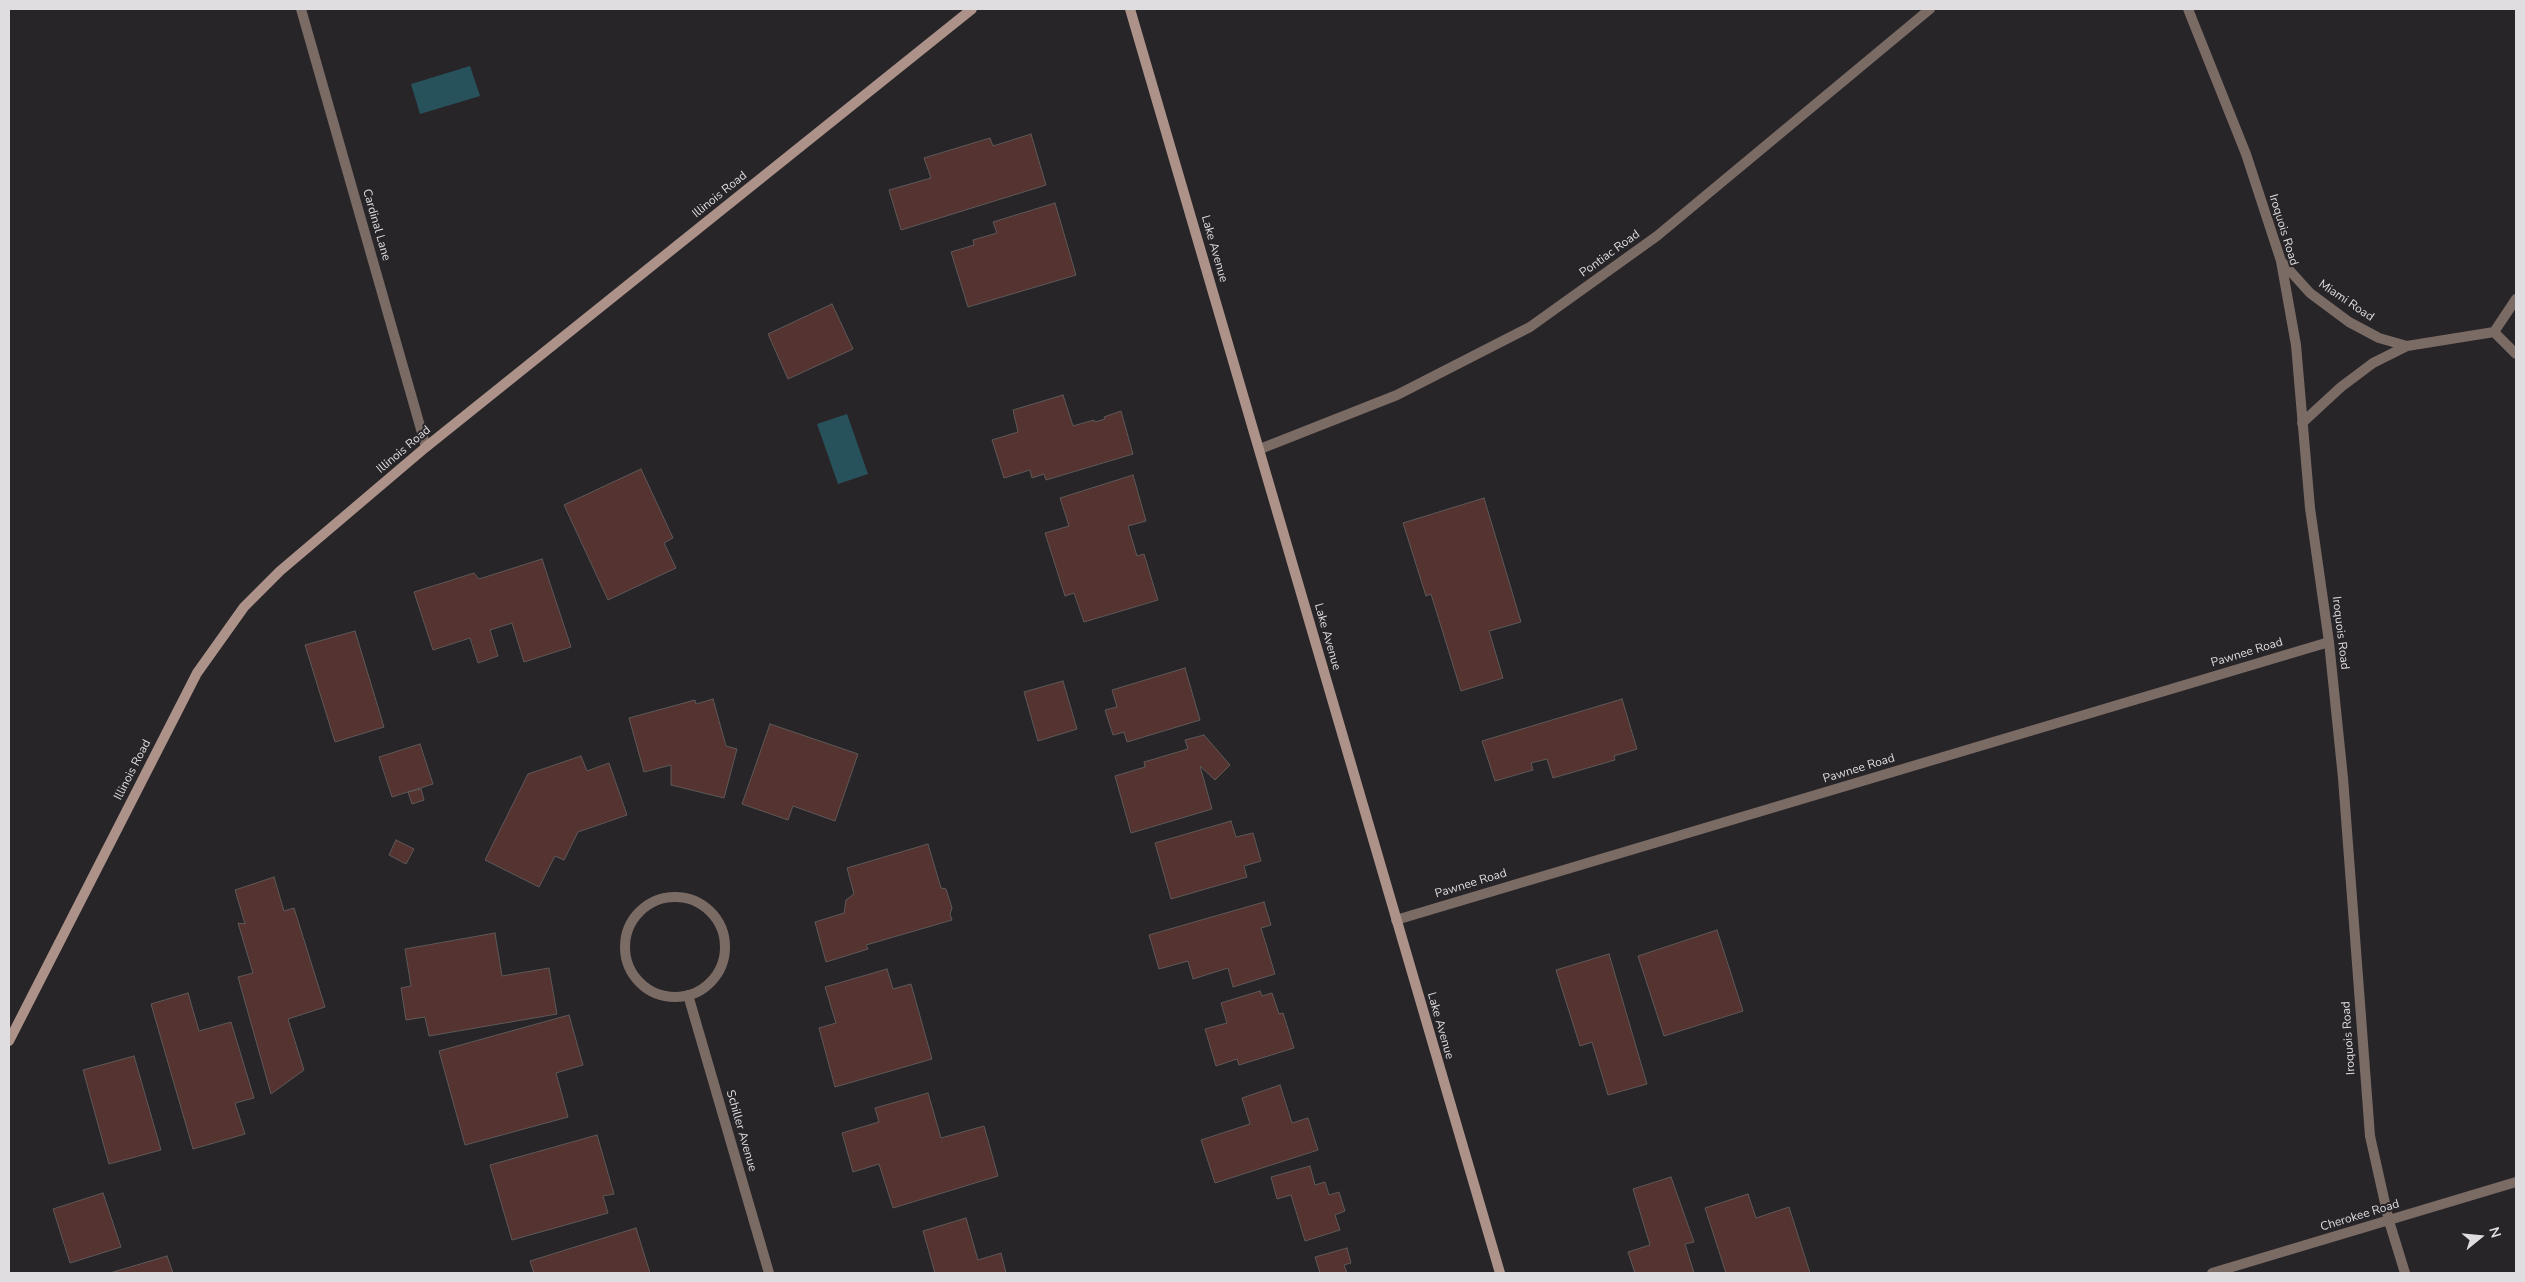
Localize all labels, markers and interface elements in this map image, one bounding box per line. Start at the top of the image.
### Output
street label: Illinois Road [690,169,750,221]
street label: Cardinal Lane [359,187,393,263]
street label: Iroquois Road [2265,193,2301,267]
street label: Lake Avenue [1198,214,1230,284]
street label: Pontiac Road [1577,227,1643,281]
street label: Miami Road [2316,277,2376,325]
street label: Illinois Road [374,423,434,477]
street label: Iroquois Road [2328,595,2352,671]
street label: Lake Avenue [1311,602,1343,672]
street label: Pawnee Road [2209,635,2285,671]
street label: Illinois Road [112,737,154,803]
street label: Pawnee Road [1821,751,1897,787]
street label: Pawnee Road [1433,866,1509,902]
street label: Lake Avenue [1424,991,1456,1061]
street label: Iroquois Road [2339,1001,2359,1075]
street label: Schiller Avenue [722,1089,760,1173]
street label: Cherokee Road [2319,1197,2401,1235]
north arrow [2455,1212,2505,1262]
text: N [2484,1225,2505,1240]

